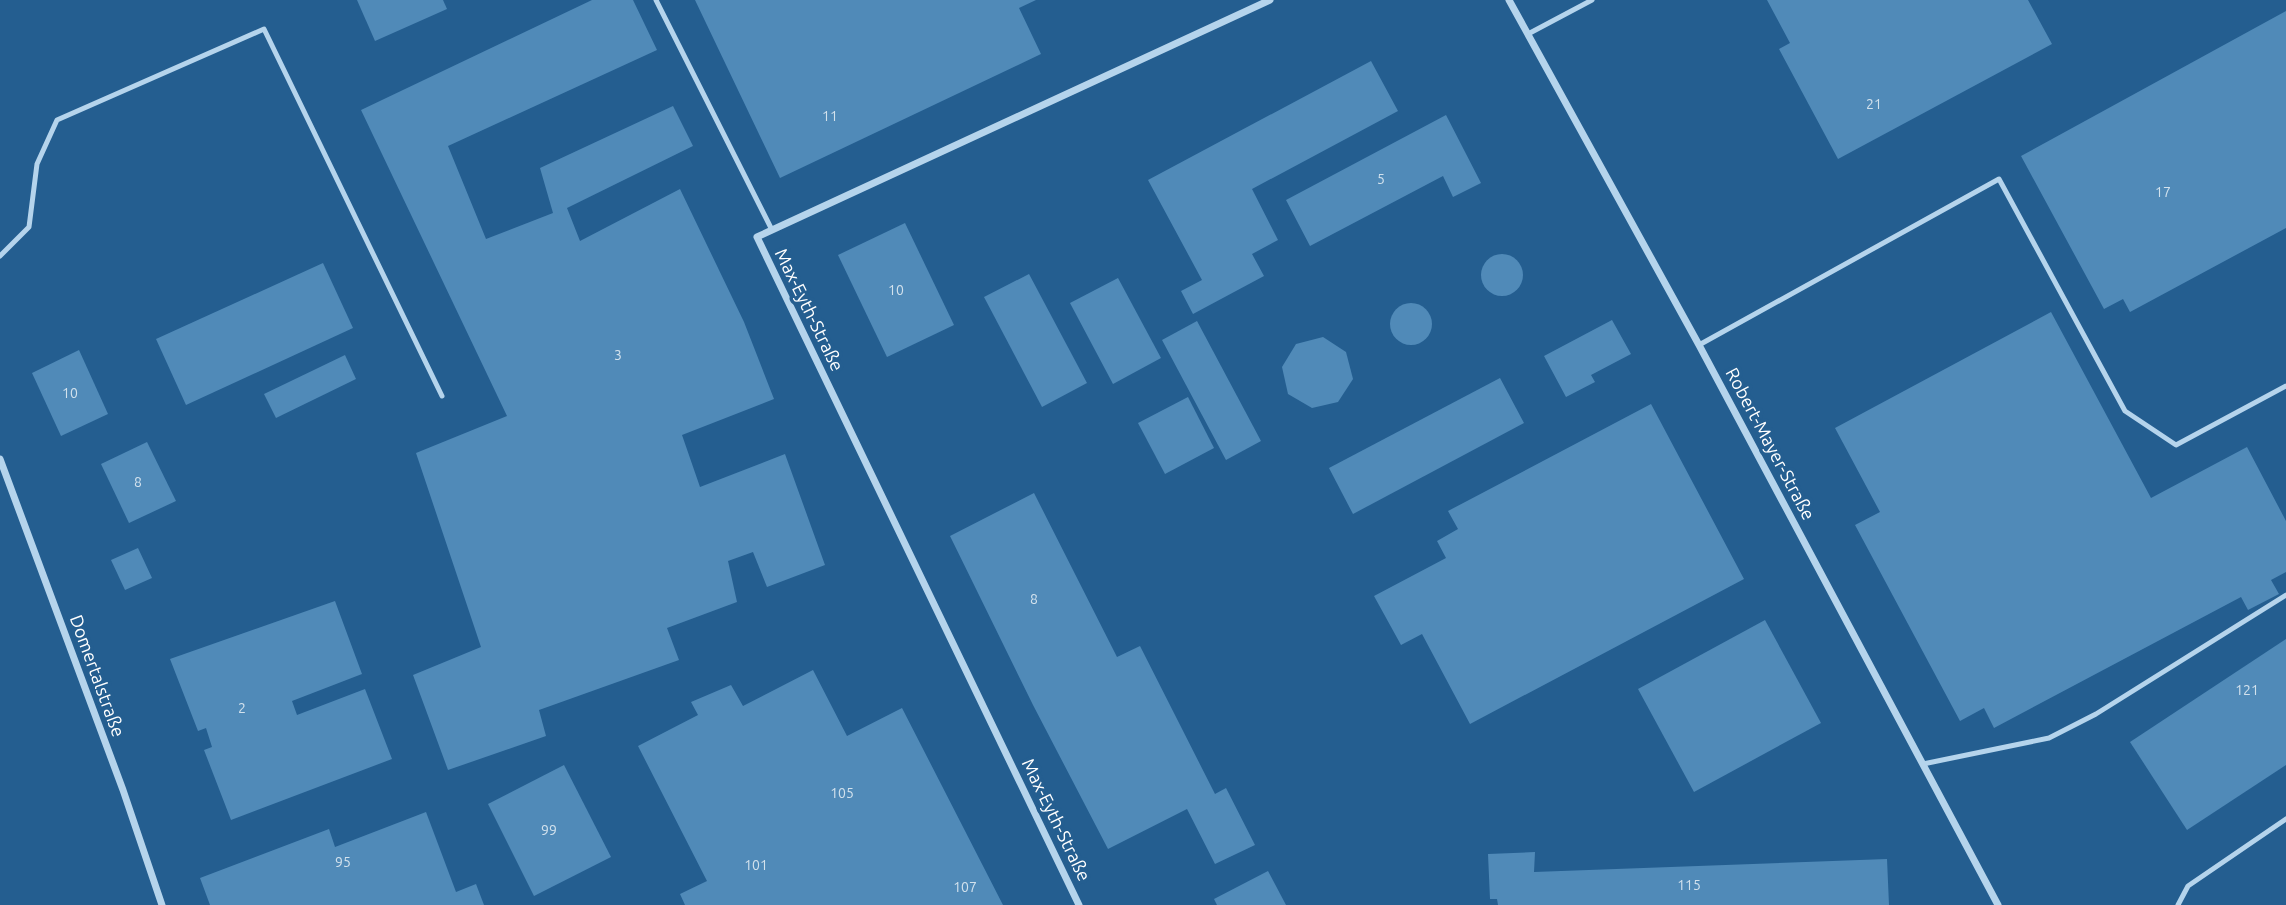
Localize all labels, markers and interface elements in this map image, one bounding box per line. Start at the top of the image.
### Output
house number: 21 [1866,96,1882,112]
house number: 11 [822,108,838,124]
house number: 5 [1377,171,1385,187]
house number: 17 [2155,184,2171,200]
street label: Max-Eyth-Straße [772,245,848,374]
house number: 10 [888,282,904,298]
house number: 3 [614,347,622,363]
street label: Robert-Mayer-Straße [1722,364,1819,523]
house number: 10 [62,385,78,401]
house number: 8 [134,474,142,490]
house number: 8 [1030,591,1038,607]
street label: Domertalstraße [67,612,129,739]
house number: 121 [2235,682,2259,698]
house number: 2 [238,700,246,716]
street label: Max-Eyth-Straße [1019,755,1095,884]
house number: 105 [830,785,854,801]
house number: 99 [541,822,557,838]
house number: 95 [335,854,351,870]
house number: 101 [744,857,768,873]
house number: 115 [1677,877,1701,893]
house number: 107 [953,879,977,895]

